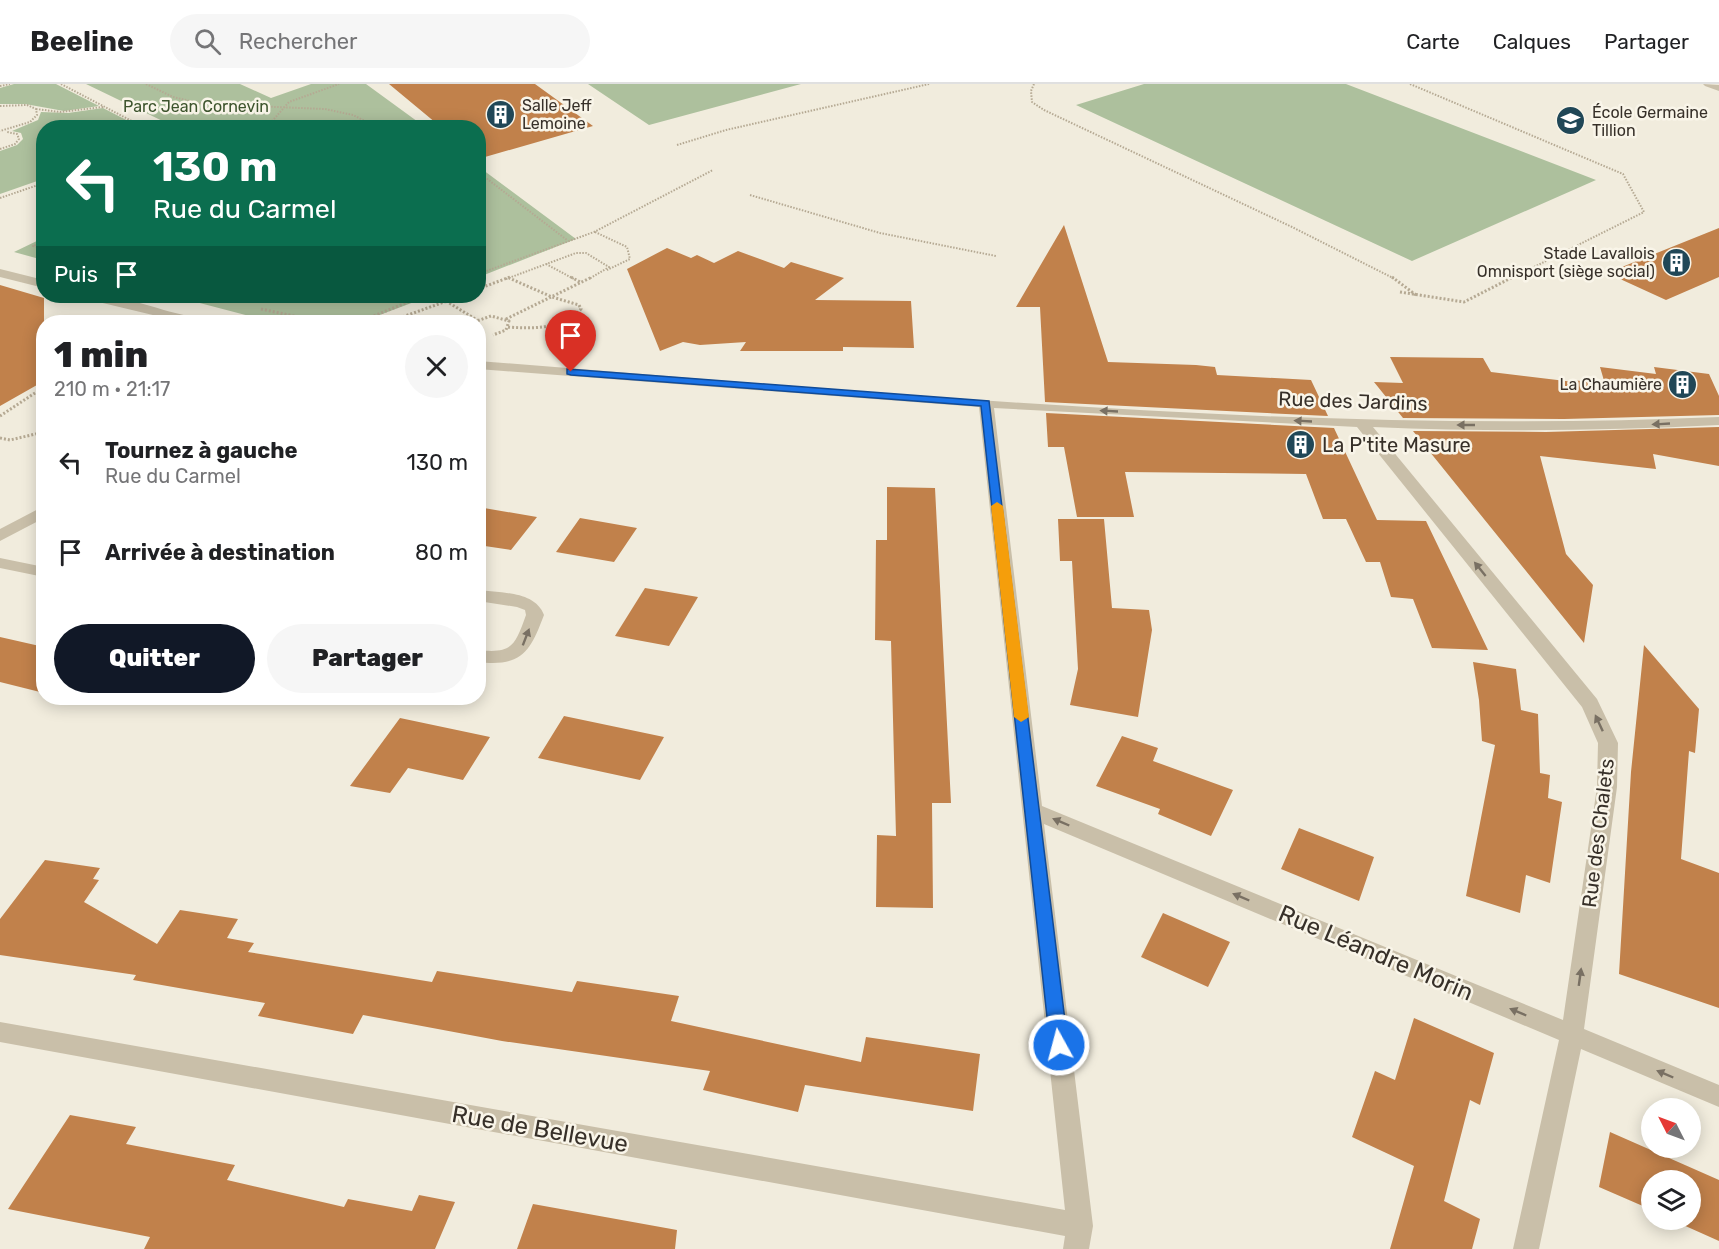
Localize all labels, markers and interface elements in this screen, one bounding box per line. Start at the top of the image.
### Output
search box [170,14,590,68]
text: Beeline [30,25,134,58]
icon: search [191,25,224,58]
text: Rechercher [239,28,357,55]
text: Carte [1406,29,1460,54]
text: Calques [1493,29,1571,54]
text: Partager [1604,29,1689,54]
place label: Salle Jeff Lemoine [522,96,592,133]
park label: Parc Jean Cornevin [123,97,269,116]
building icon: Salle Jeff Lemoine [485,98,517,130]
place label: École Germaine Tillion [1592,103,1708,140]
school or university icon: École Germaine Tillion [1555,105,1587,137]
text: 130 m [153,142,278,192]
icon: left [54,144,132,222]
text: Rue du Carmel [153,193,336,225]
place label: Stade Lavallois Omnisport (siège social) [1477,244,1655,281]
building icon: Stade Lavallois Omnisport (siège social) [1660,246,1692,278]
icon: arrive [110,258,143,291]
text: Puis [54,261,98,288]
pin [545,310,596,372]
icon: arrive [554,319,587,352]
text: 1 min [54,333,148,376]
button: close [405,335,468,398]
building icon: La Chaumière [1667,368,1699,400]
place label: La Chaumière [1559,375,1662,394]
text: 210 m · 21:17 [54,377,170,401]
street label: Rue des Jardins [1278,386,1428,416]
one-way arrow [1099,406,1118,415]
one-way arrow [1294,417,1313,426]
one-way arrow [1456,420,1475,430]
one-way arrow [1651,420,1670,429]
building icon: La P'tite Masure [1285,429,1317,461]
place label: La P'tite Masure [1322,433,1471,457]
text: Tournez à gauche [105,437,298,464]
icon: left [54,446,87,479]
text: 130 m [406,449,468,476]
text: Rue du Carmel [105,464,241,488]
icon: arrive [54,536,87,569]
text: Arrivée à destination [105,539,335,566]
text: 80 m [415,539,468,566]
one-way arrow [1473,561,1486,577]
button: Quitter [54,624,255,693]
button: Partager [267,624,468,693]
one-way arrow [522,628,531,646]
one-way arrow [1594,714,1603,731]
street label: Rue des Chalets [1577,757,1619,909]
one-way arrow [1052,817,1070,826]
one-way arrow [1232,892,1250,901]
street label: Rue Léandre Morin [1274,899,1478,1007]
one-way arrow [1576,967,1585,986]
one-way arrow [1509,1007,1527,1016]
position arrow [1027,1013,1091,1077]
one-way arrow [1656,1069,1674,1078]
north arrow [1641,1098,1701,1158]
map controls [1641,1098,1701,1230]
street label: Rue de Bellevue [450,1100,630,1158]
button: layers [1641,1170,1701,1230]

